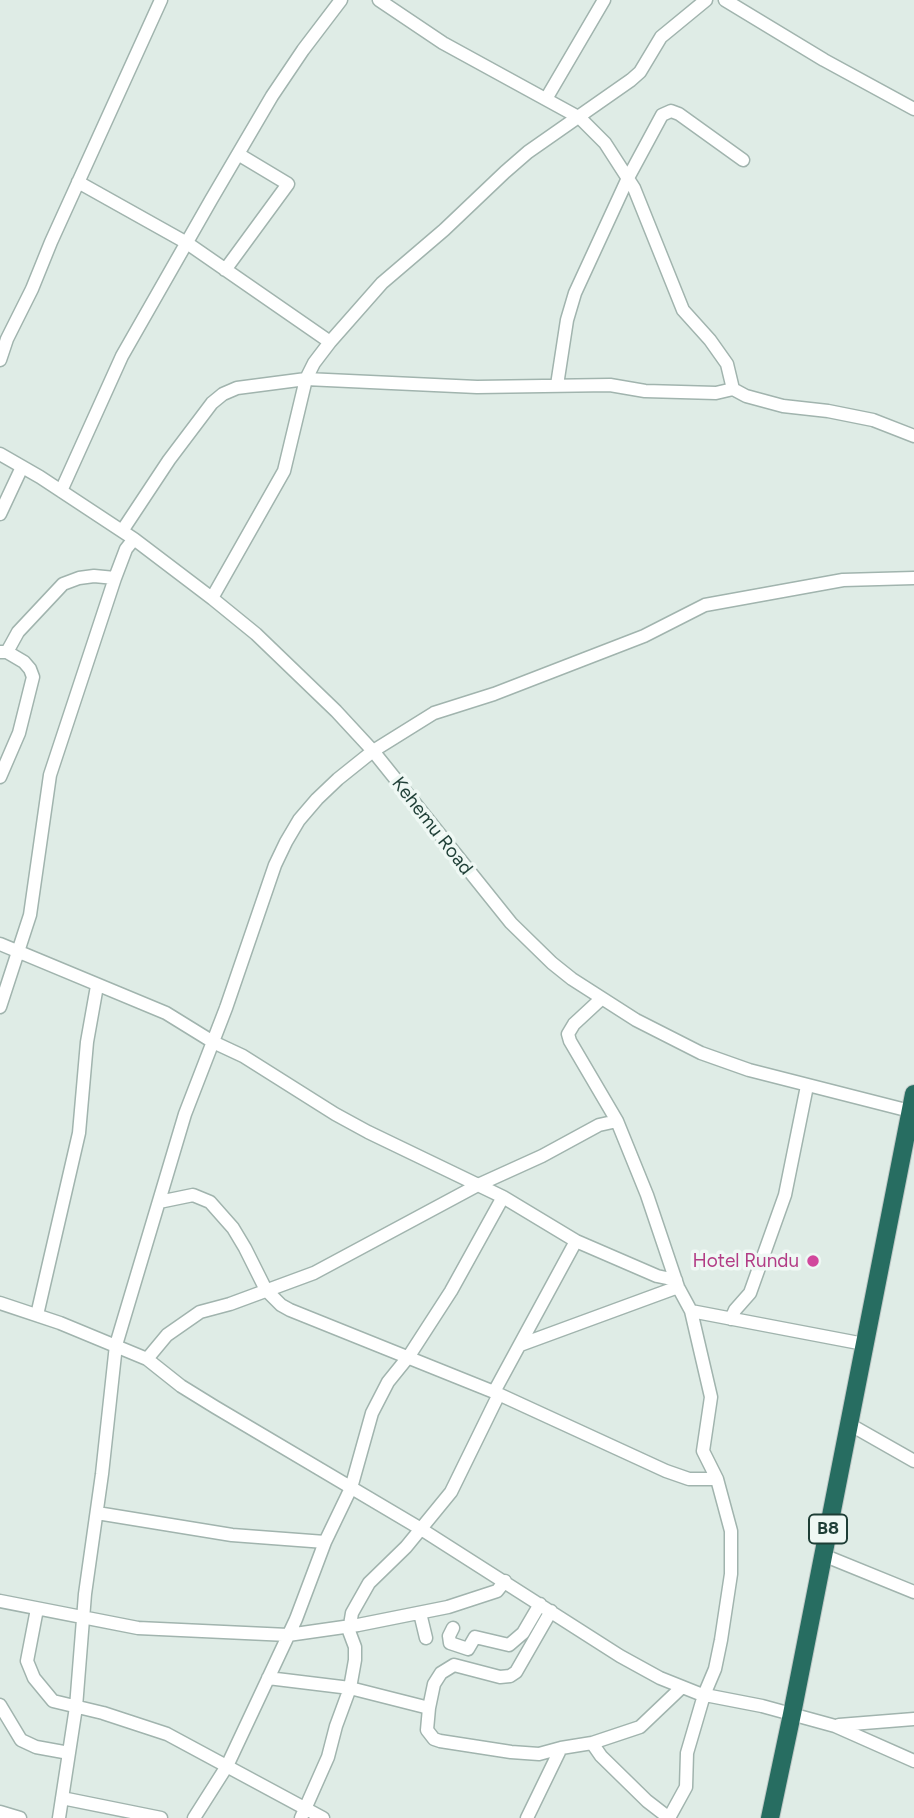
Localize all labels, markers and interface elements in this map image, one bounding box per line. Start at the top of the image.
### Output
street label: Kehemu Road [387,772,477,880]
place label: Hotel Rundu [692,1250,799,1272]
marker: Hotel Rundu [805,1253,821,1269]
road number: B8 [809,1514,847,1544]

